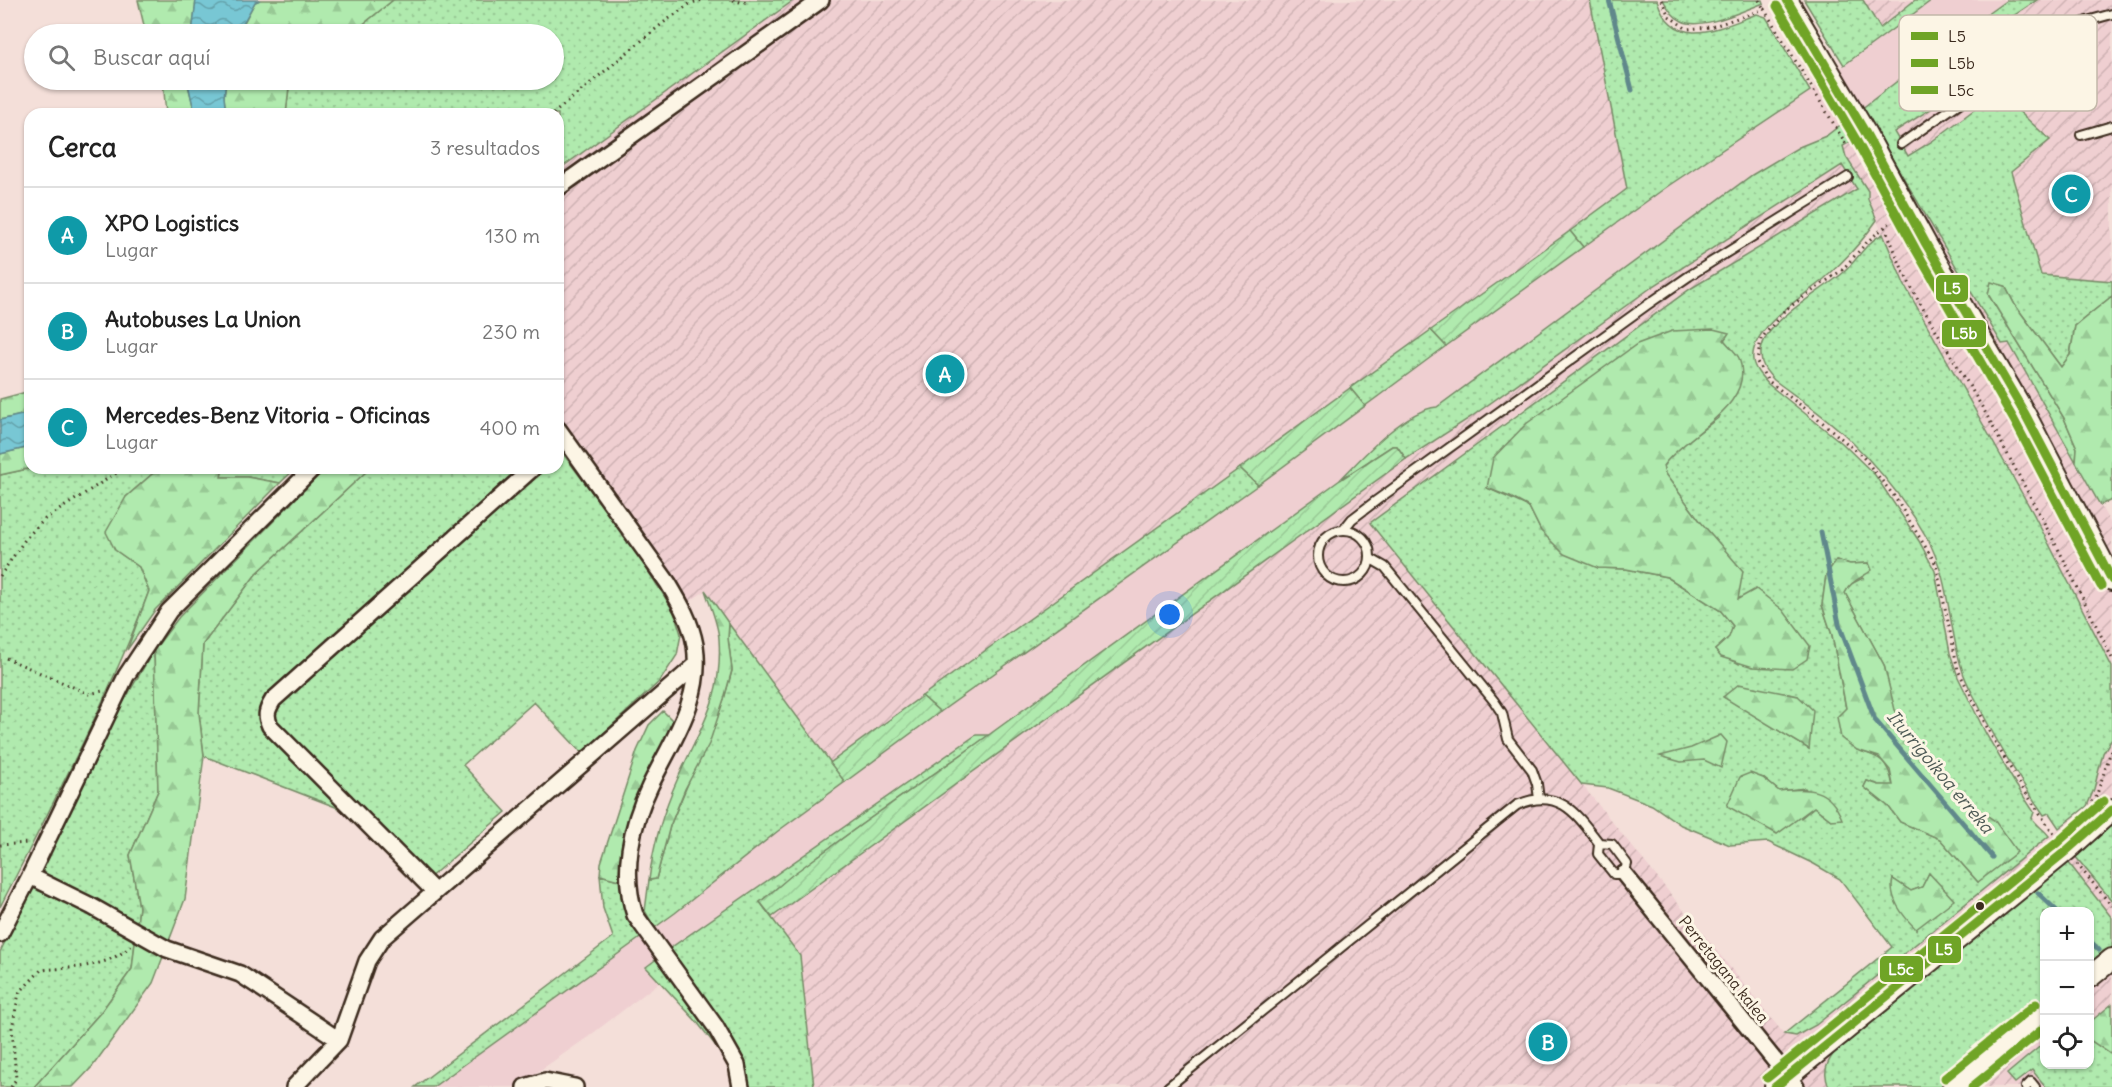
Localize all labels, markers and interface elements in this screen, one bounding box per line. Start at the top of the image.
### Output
legend [1899,15,2097,111]
search box [24,24,564,90]
text: L5 [1948,26,1966,46]
icon: search [45,41,78,74]
text: Buscar aquí [93,43,210,71]
text: L5b [1948,53,1975,73]
text: L5c [1948,80,1974,100]
text: Cerca [48,131,117,164]
text: 3 resultados [430,135,540,160]
pin: C [2052,172,2090,216]
text: XPO Logistics [105,209,239,237]
text: A [61,223,74,248]
text: 130 m [485,223,540,248]
text: Lugar [105,237,158,262]
line badge: L5 [1935,274,1969,303]
text: L5 [1943,278,1961,298]
text: Autobuses La Union [105,305,301,333]
text: B [61,319,74,344]
text: 230 m [482,319,540,344]
line badge: L5b [1941,319,1987,348]
text: L5b [1951,323,1978,343]
text: Lugar [105,333,158,358]
pin: A [926,352,964,397]
text: Mercedes-Benz Vitoria - Oficinas [105,401,430,429]
text: C [61,415,74,440]
text: 400 m [480,415,540,440]
text: Lugar [105,429,158,454]
your location [1155,600,1184,629]
water label: Iturrigoikoa erreka [1882,705,2000,839]
unlabelled marker [1974,900,1986,912]
map controls [2040,907,2094,1069]
button: + [2040,907,2094,961]
street label: Perretagana kalea [1675,911,1773,1027]
line badge: L5 [1927,935,1962,964]
text: L5 [1935,939,1953,959]
line badge: L5c [1879,955,1924,983]
text: L5c [1888,959,1914,979]
button: − [2040,961,2094,1015]
button: locate [2040,1015,2094,1069]
pin: B [1528,1020,1568,1064]

